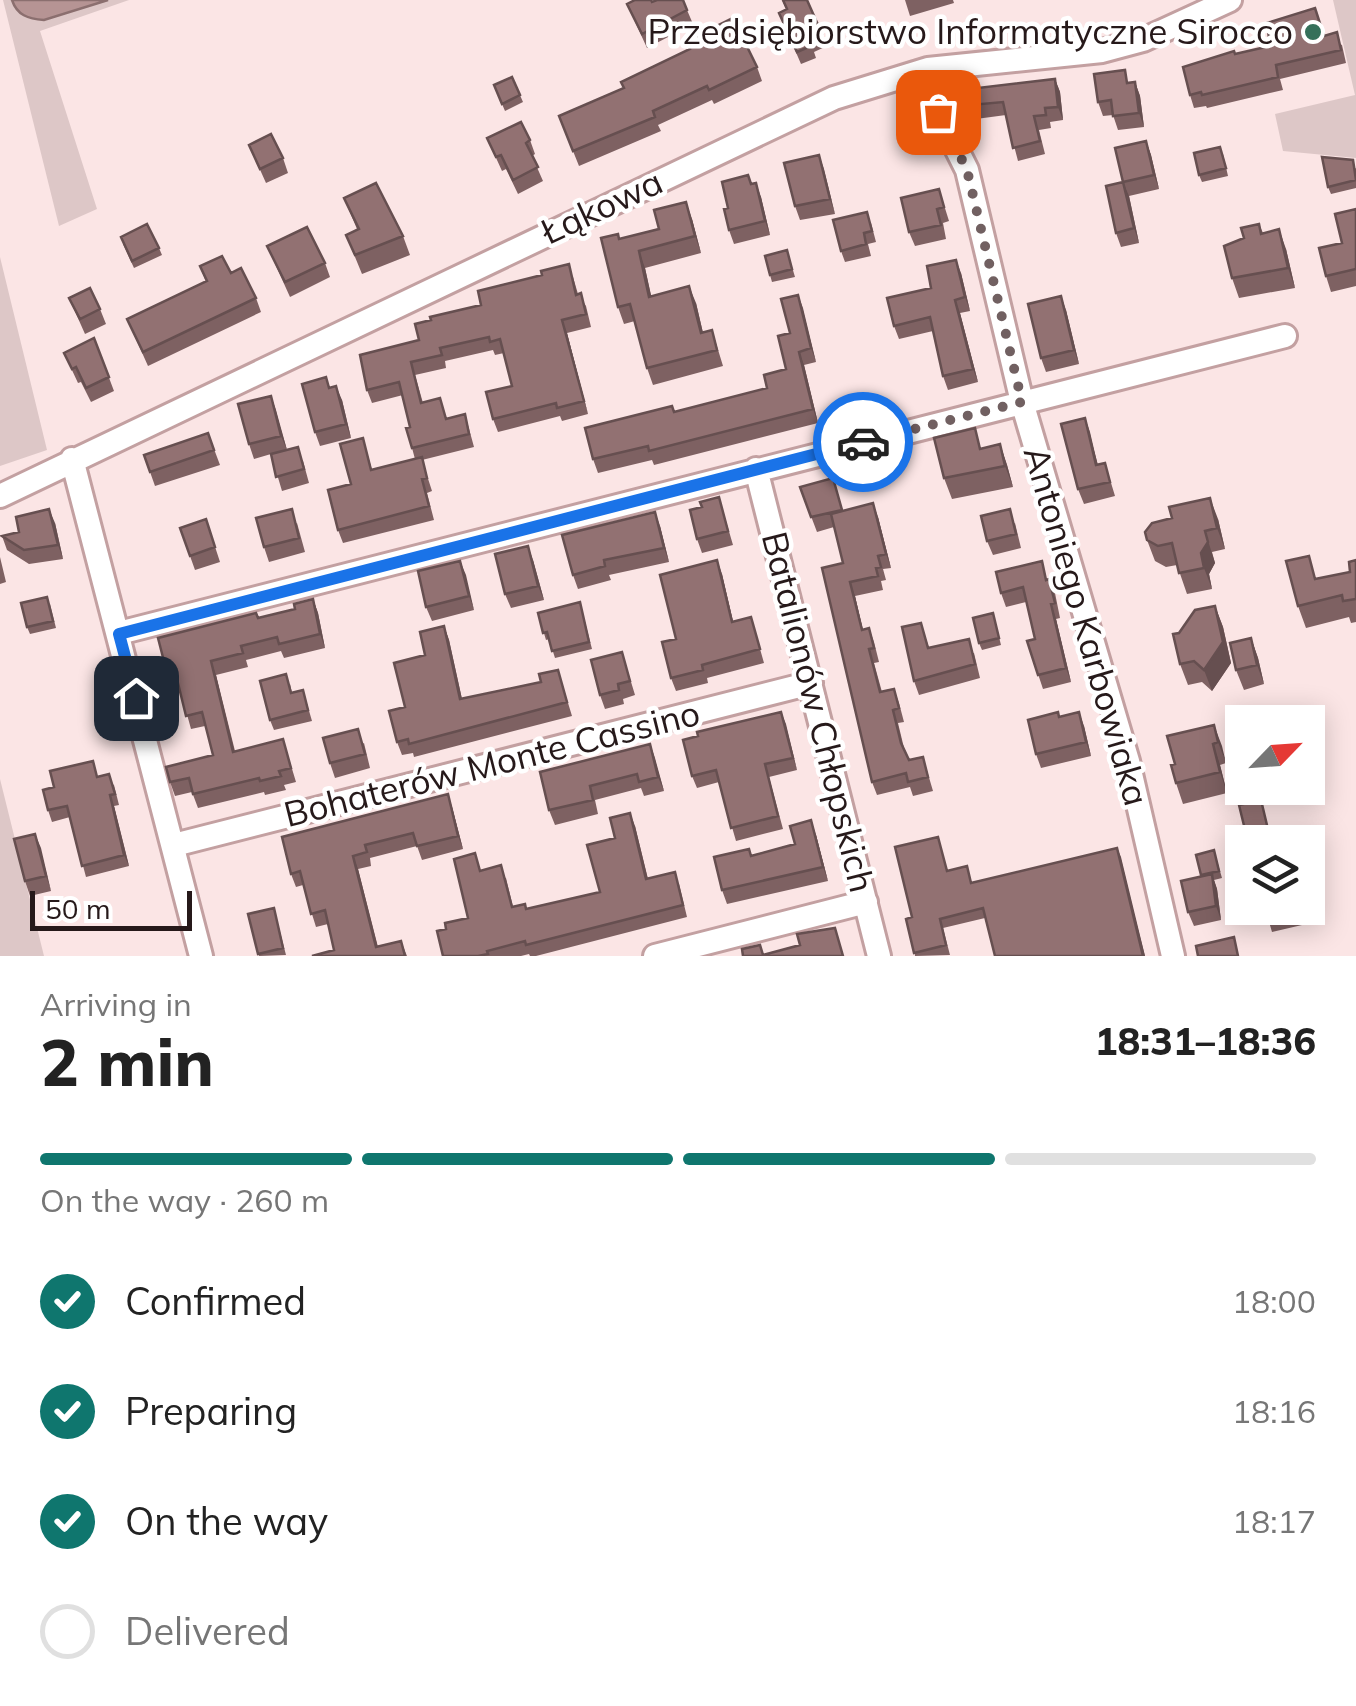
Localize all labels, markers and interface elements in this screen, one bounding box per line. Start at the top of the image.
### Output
place label: Przedsiębiorstwo Informatyczne Sirocco [648,9,1293,53]
marker: Przedsiębiorstwo Informatyczne Sirocco [1302,21,1324,43]
pin [896,70,981,155]
icon: bag [911,85,966,140]
street label: Łąkowa [533,159,669,254]
courier [813,392,913,492]
icon: car [836,415,891,470]
street label: Antoniego Karbowiaka [1015,441,1159,810]
street label: Batalionów Chłopskich [753,527,885,896]
pin [94,656,179,741]
icon: home [109,671,164,726]
street label: Bohaterów Monte Cassino [279,690,704,836]
north arrow [1225,705,1325,805]
map controls [1225,705,1325,925]
button: layers [1225,825,1325,925]
scale bar [30,886,192,930]
text: 50 m [45,891,111,926]
text: Arriving in [40,984,192,1024]
text: 18:31–18:36 [1095,1017,1316,1065]
text: 2 min [40,1021,214,1102]
text: On the way · 260 m [40,1180,329,1220]
icon: check [40,1274,95,1329]
text: Confirmed [125,1277,306,1325]
text: 18:00 [1232,1281,1316,1321]
icon: check [40,1384,95,1439]
text: Preparing [125,1387,297,1435]
text: 18:16 [1232,1391,1316,1431]
icon: check [40,1494,95,1549]
text: On the way [125,1497,328,1545]
text: 18:17 [1232,1501,1316,1541]
text: Delivered [125,1607,290,1655]

